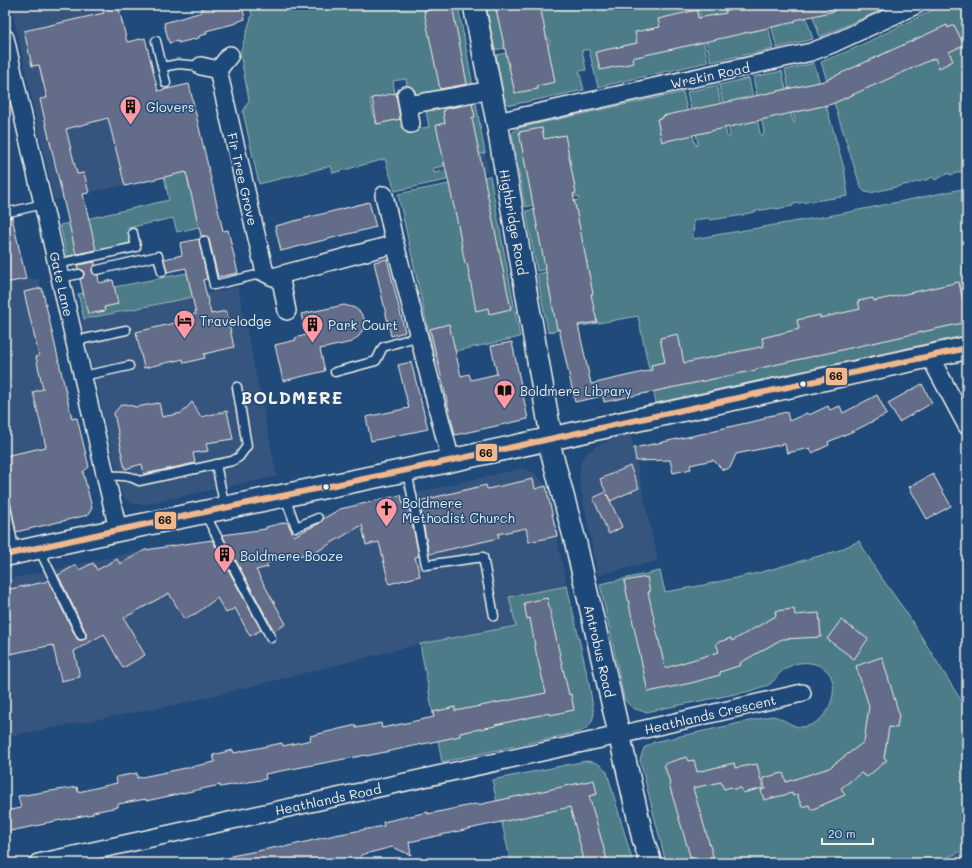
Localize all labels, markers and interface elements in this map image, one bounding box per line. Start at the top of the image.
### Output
street label: Wrekin Road [669,58,751,92]
building icon: Glovers [117,93,143,126]
place label: Glovers [146,98,194,115]
street label: Fir Tree Grove [224,131,262,227]
street label: Highbridge Road [496,168,532,276]
street label: Gate Lane [46,250,78,318]
hotel icon: Travelodge [172,307,198,340]
building icon: Park Court [300,311,326,344]
place label: Travelodge [200,312,272,329]
place label: Park Court [328,316,398,333]
line badge: 66 [825,367,848,386]
text: 66 [829,368,843,383]
library icon: Boldmere Library [492,377,518,410]
unlabelled marker [798,379,808,389]
place label: Boldmere Library [520,382,632,399]
district label: BOLDMERE [241,386,343,408]
line badge: 66 [475,443,498,462]
text: 66 [479,445,493,460]
unlabelled marker [321,482,331,492]
place label: Boldmere Methodist Church [402,494,515,526]
church icon: Boldmere Methodist Church [373,496,399,529]
line badge: 66 [154,511,177,530]
text: 66 [158,512,172,527]
building icon: Boldmere Booze [211,542,237,575]
place label: Boldmere Booze [240,547,343,564]
street label: Antrobus Road [581,603,619,699]
street label: Heathlands Crescent [643,691,778,737]
street label: Heathlands Road [273,779,383,819]
scale bar [822,820,873,846]
text: 20 m [828,825,856,841]

